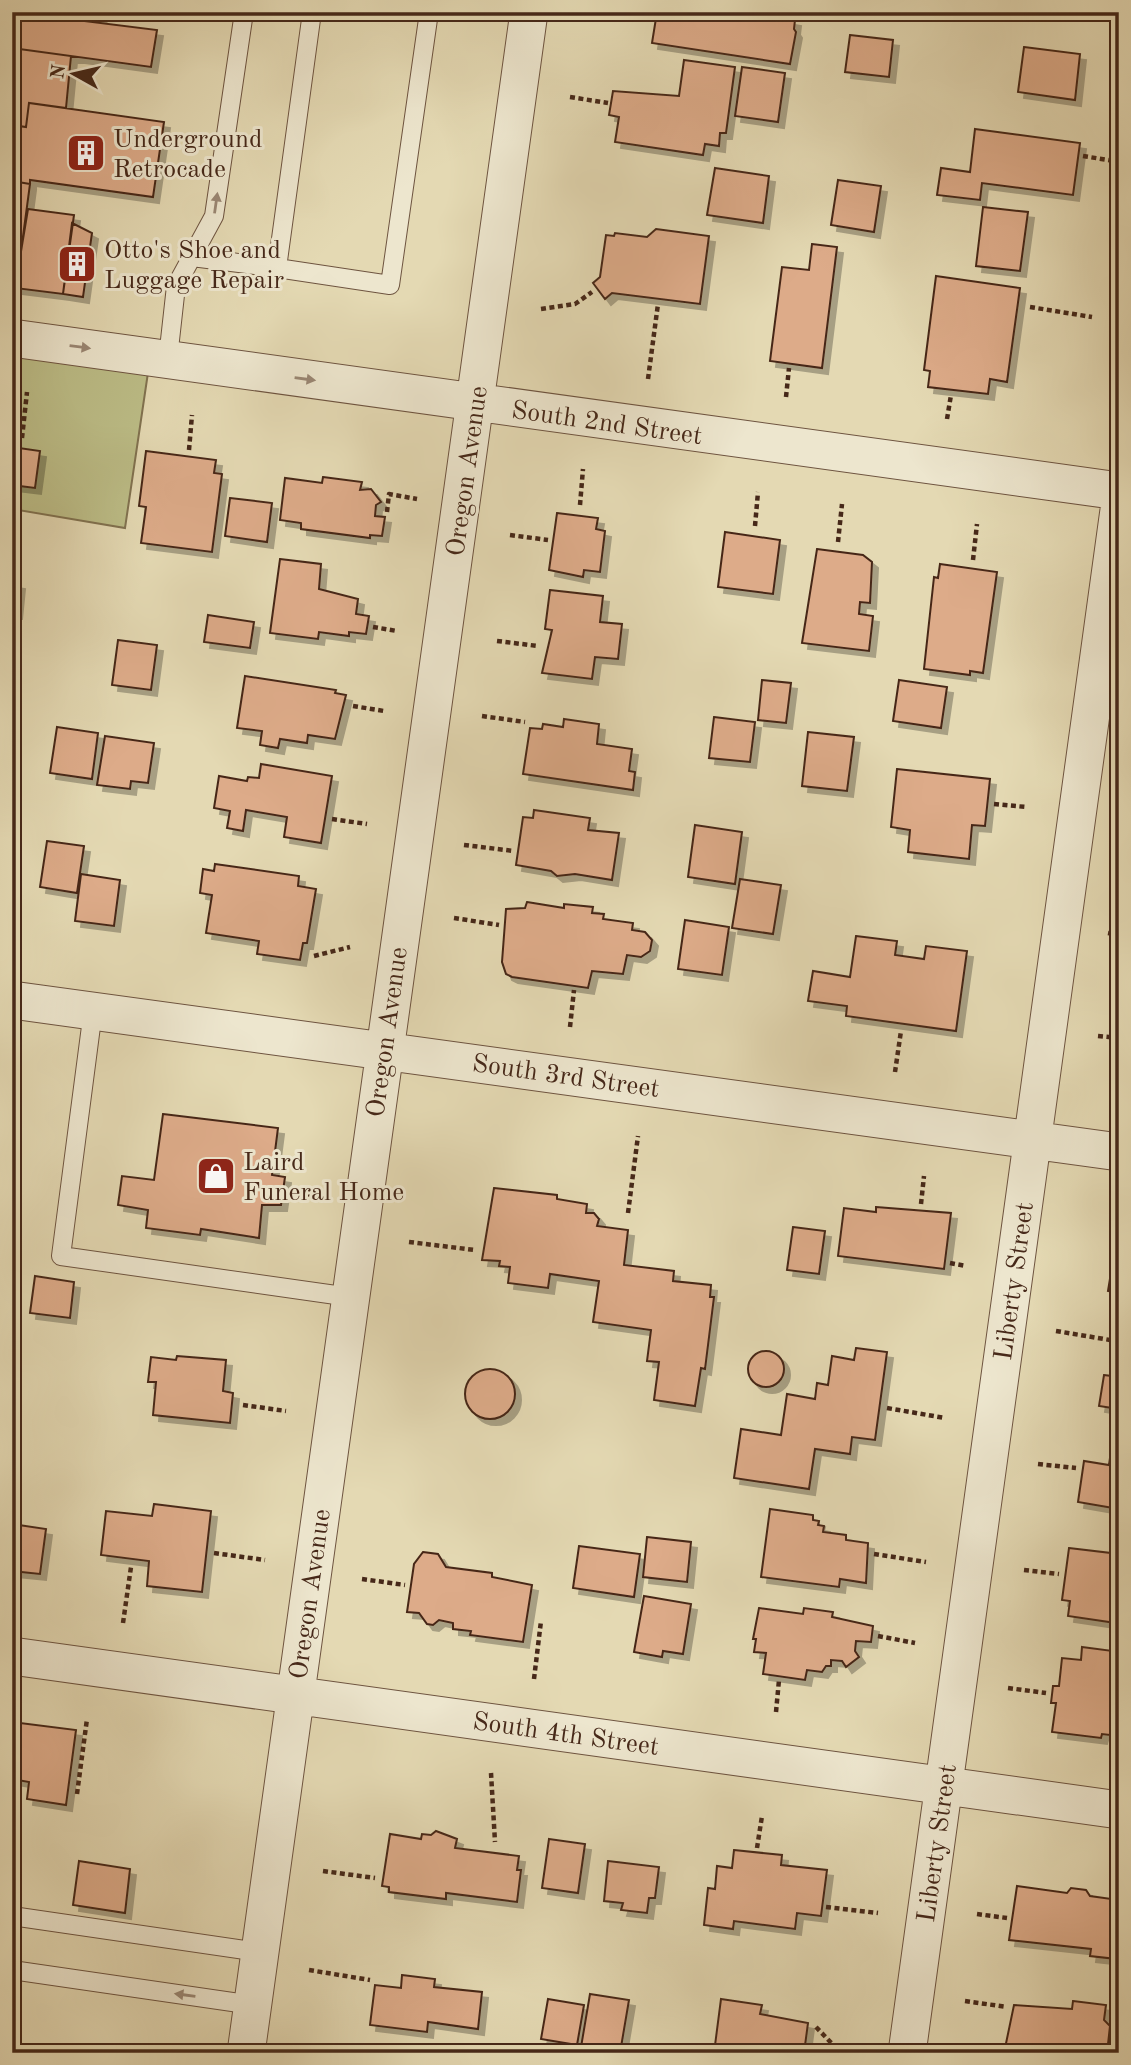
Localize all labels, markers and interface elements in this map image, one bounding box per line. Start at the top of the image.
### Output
north arrow [38,38,108,108]
text: N [49,63,70,80]
place label: Underground Retrocade [113,127,263,183]
building icon: Underground Retrocade [65,132,107,174]
one-way arrow [211,192,222,214]
place label: Otto's Shoe and Luggage Repair [104,238,284,294]
building icon: Otto's Shoe and Luggage Repair [56,243,98,285]
one-way arrow [69,342,91,353]
one-way arrow [294,374,316,385]
street label: Oregon Avenue [443,384,493,558]
street label: South 2nd Street [510,398,704,450]
street label: Oregon Avenue [363,945,413,1119]
street label: South 3rd Street [470,1051,661,1103]
place label: Laird Funeral Home [243,1150,404,1206]
shop icon: Laird Funeral Home [195,1155,237,1197]
street label: Liberty Street [991,1201,1039,1362]
street label: Oregon Avenue [286,1507,336,1681]
street label: South 4th Street [471,1709,661,1761]
street label: Liberty Street [914,1763,962,1924]
one-way arrow [174,1989,196,2000]

